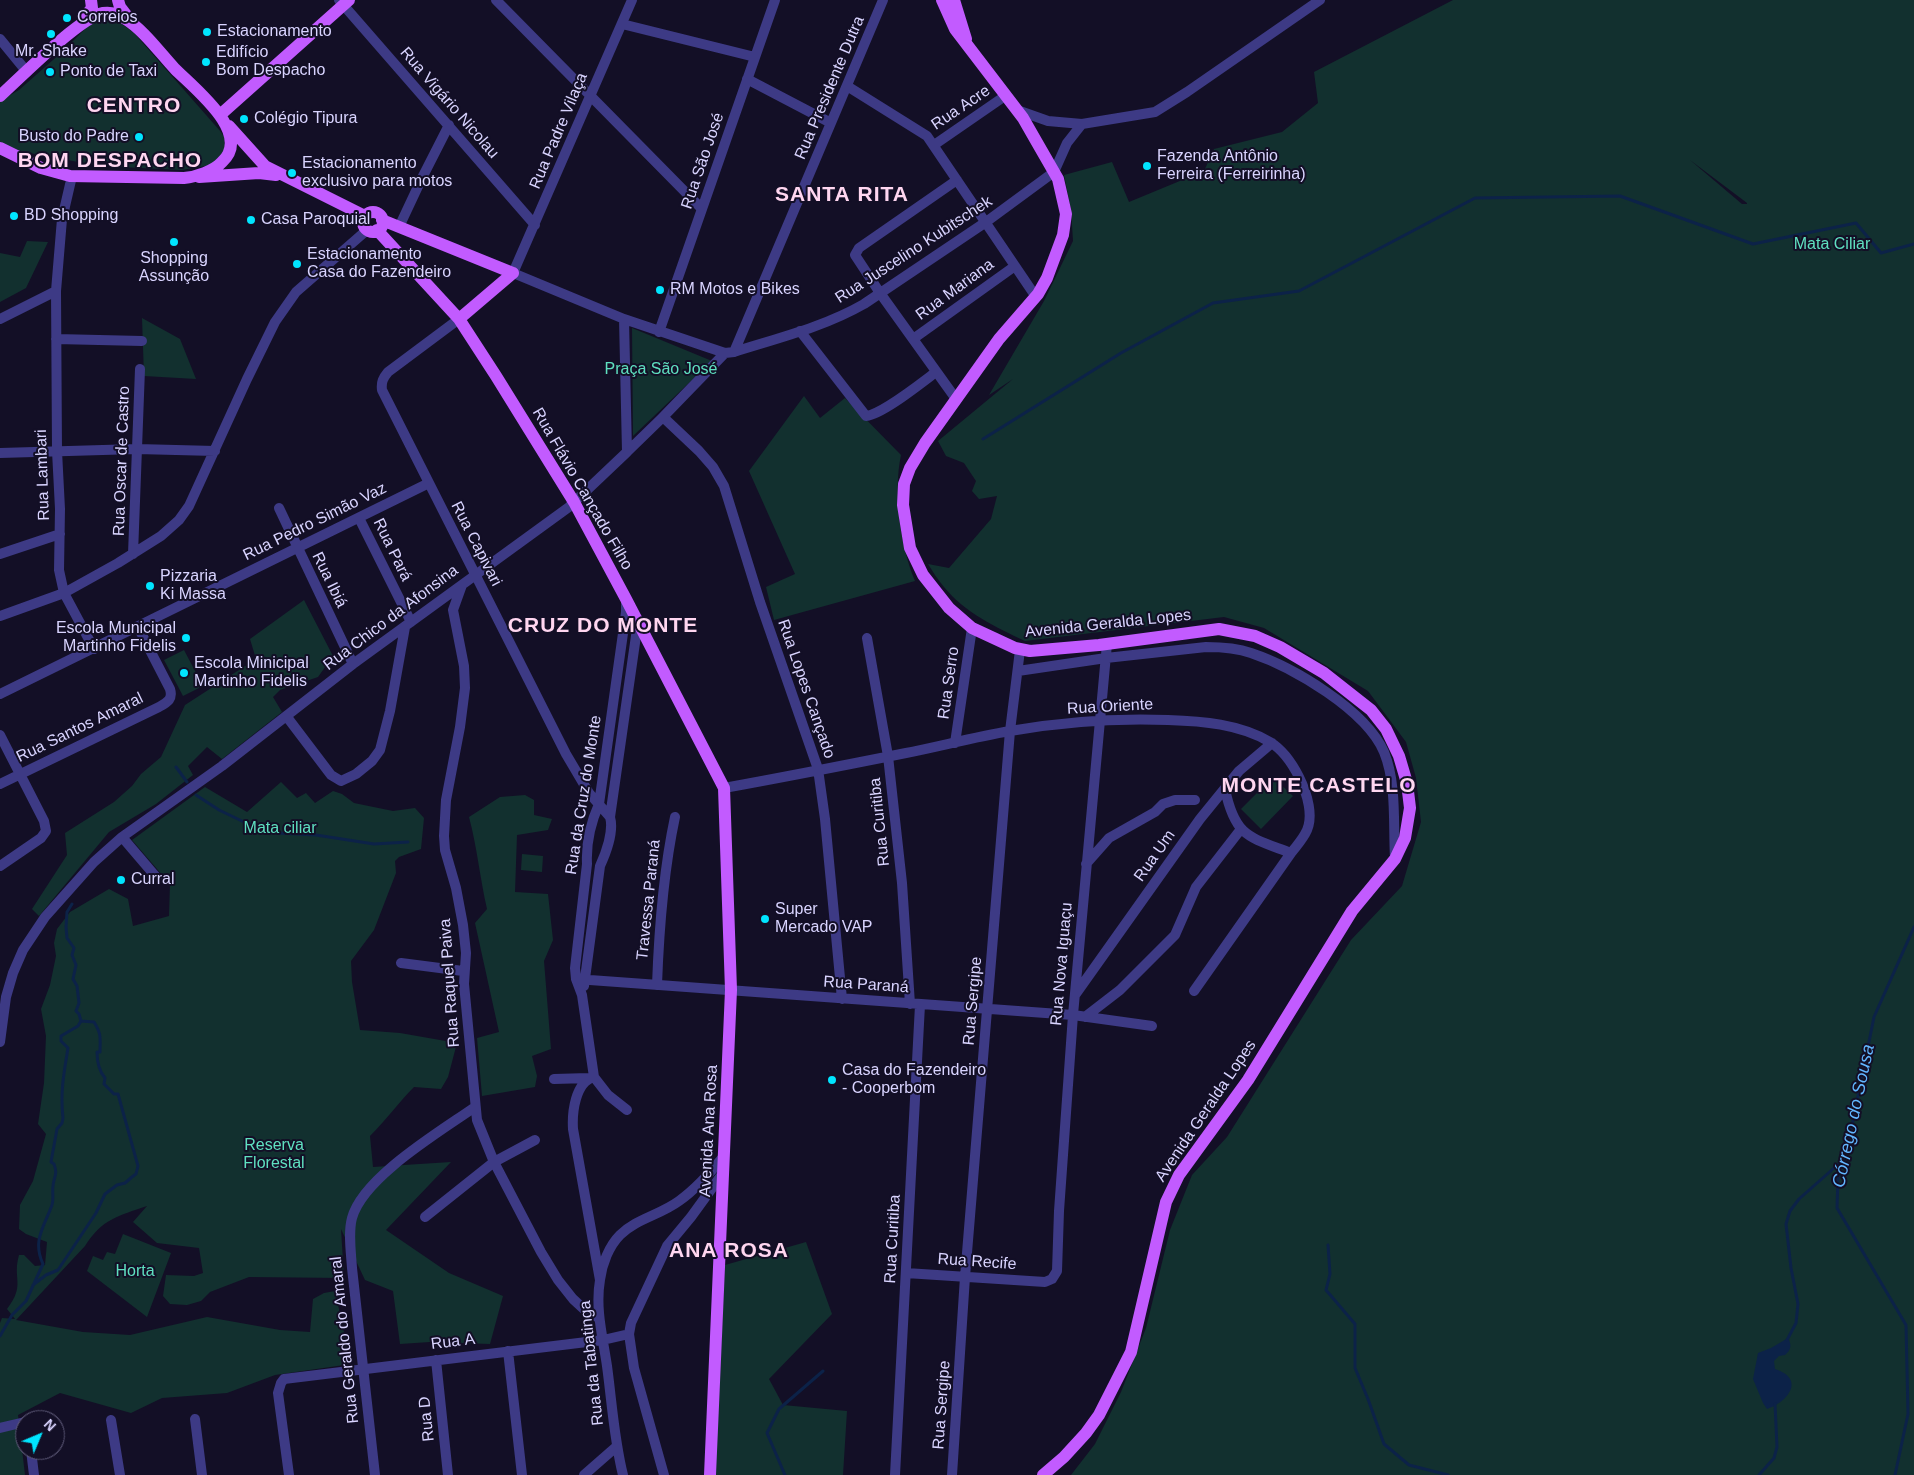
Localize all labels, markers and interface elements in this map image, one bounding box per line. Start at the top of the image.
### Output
place label: Correios [77,8,137,28]
marker: Correios [61,12,73,24]
street label: Rua Presidente Dutra [791,13,869,163]
place label: Estacionamento [217,22,332,42]
marker: Estacionamento [201,26,213,38]
marker: Mr. Shake [45,28,57,40]
place label: Mr. Shake [15,42,87,62]
place label: Edifício Bom Despacho [216,43,325,81]
street label: Rua Vigário Nicolau [395,43,503,163]
marker: Edifício Bom Despacho [200,56,212,68]
place label: Ponto de Taxi [60,62,157,82]
marker: Ponto de Taxi [44,66,56,78]
street label: Rua Padre Vilaça [526,70,592,192]
street label: Rua Acre [928,81,994,135]
district label: CENTRO [86,93,182,119]
place label: Colégio Tipura [254,109,357,129]
street label: Rua São José [678,110,728,212]
marker: Colégio Tipura [238,113,250,125]
place label: Busto do Padre [19,127,129,147]
marker: Busto do Padre [133,131,145,143]
place label: Fazenda Antônio Ferreira (Ferreirinha) [1157,147,1305,185]
district label: BOM DESPACHO [16,148,204,174]
place label: Estacionamento exclusivo para motos [302,154,452,192]
marker: Fazenda Antônio Ferreira (Ferreirinha) [1141,160,1153,172]
marker: Estacionamento exclusivo para motos [286,167,298,179]
district label: SANTA RITA [774,182,910,208]
street label: Rua Juscelino Kubitschek [832,192,996,308]
place label: BD Shopping [24,206,118,226]
marker: BD Shopping [8,210,20,222]
place label: Casa Paroquial [261,210,370,230]
marker: Casa Paroquial [245,214,257,226]
park label: Mata Ciliar [1794,235,1870,255]
marker: Shopping Assunção [168,236,180,248]
place label: Estacionamento Casa do Fazendeiro [307,245,451,283]
place label: Shopping Assunção [139,249,209,287]
street label: Rua Mariana [912,255,998,325]
marker: Estacionamento Casa do Fazendeiro [291,258,303,270]
place label: RM Motos e Bikes [670,280,800,300]
marker: RM Motos e Bikes [654,284,666,296]
park label: Praça São José [605,360,717,380]
street label: Rua Oscar de Castro [110,386,134,536]
street label: Rua Flávio Cançado Filho [528,404,636,574]
street label: Rua Lambari [32,429,54,521]
street label: Rua Pedro Simão Vaz [240,479,390,565]
street label: Rua Capivari [446,498,506,590]
street label: Rua Pará [369,515,415,585]
street label: Rua Ibiá [307,549,351,611]
street label: Rua Chico da Afonsina [320,561,462,675]
place label: Pizzaria Ki Massa [160,567,226,605]
marker: Pizzaria Ki Massa [144,580,156,592]
street label: Avenida Geralda Lopes [1024,606,1192,642]
district label: CRUZ DO MONTE [506,613,700,639]
street label: Rua Lopes Cançado [773,617,839,761]
place label: Escola Municipal Martinho Fidelis [56,619,176,657]
marker: Escola Municipal Martinho Fidelis [180,632,192,644]
street label: Rua Serro [934,646,964,720]
place label: Escola Minicipal Martinho Fidelis [194,654,309,692]
marker: Escola Minicipal Martinho Fidelis [178,667,190,679]
street label: Rua Santos Amaral [13,689,147,767]
street label: Rua Oriente [1066,695,1154,719]
street label: Rua da Cruz do Monte [562,714,606,876]
district label: MONTE CASTELO [1220,773,1418,799]
street label: Rua Curitiba [866,777,894,867]
park label: Mata ciliar [244,819,316,839]
street label: Rua Um [1130,826,1180,886]
street label: Travessa Paraná [633,839,665,961]
place label: Curral [131,870,175,890]
marker: Curral [115,874,127,886]
place label: Super Mercado VAP [775,900,873,938]
street label: Rua Nova Iguaçu [1047,902,1077,1026]
marker: Super Mercado VAP [759,913,771,925]
street label: Rua Raquel Paiva [436,918,464,1048]
street label: Rua Sergipe [960,956,986,1046]
street label: Rua Paraná [823,972,909,998]
street label: Avenida Geralda Lopes [1151,1036,1261,1186]
water label: Córrego do Sousa [1828,1042,1880,1190]
place label: Casa do Fazendeiro - Cooperbom [842,1061,986,1099]
street label: Avenida Ana Rosa [696,1064,722,1198]
marker: Casa do Fazendeiro - Cooperbom [826,1074,838,1086]
park label: Reserva Florestal [243,1136,305,1174]
street label: Rua Curitiba [881,1194,905,1284]
district label: ANA ROSA [668,1238,790,1264]
street label: Rua Recife [937,1250,1017,1274]
street label: Rua Geraldo do Amaral [327,1255,363,1425]
park label: Horta [115,1262,155,1282]
street label: Rua da Tabatinga [576,1300,608,1426]
street label: Rua A [430,1330,476,1354]
street label: Rua Sergipe [929,1360,955,1450]
street label: Rua D [415,1395,439,1443]
north arrow [15,1410,65,1460]
text: N [41,1416,59,1434]

